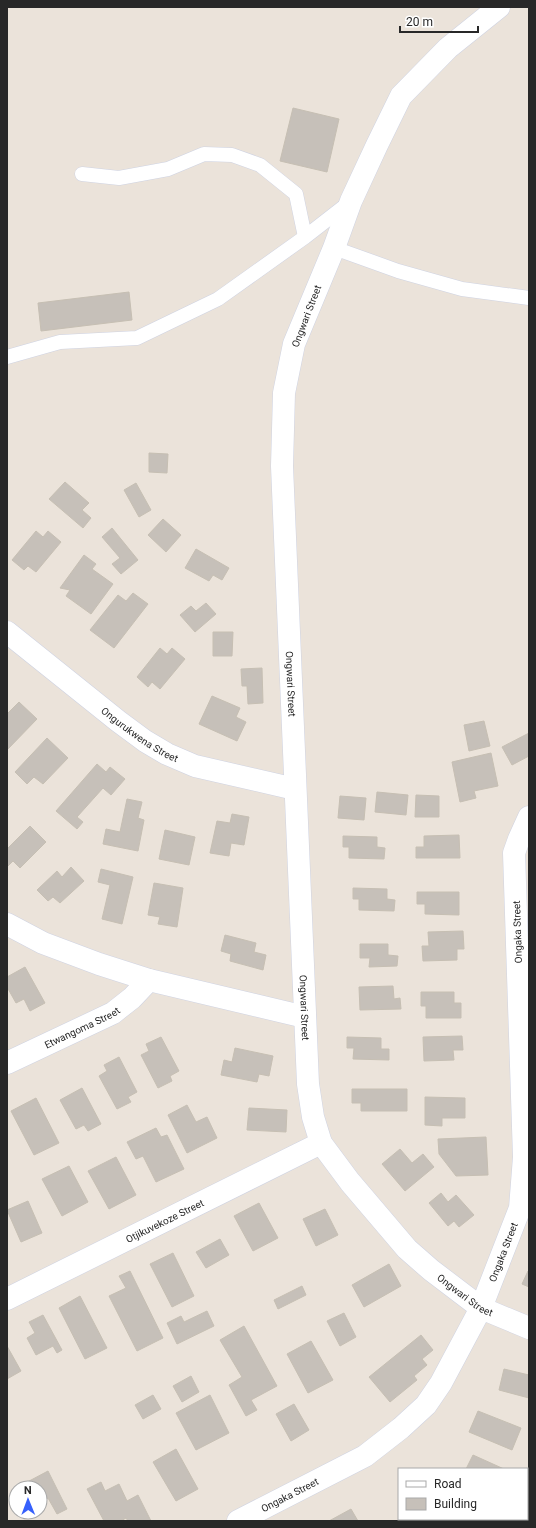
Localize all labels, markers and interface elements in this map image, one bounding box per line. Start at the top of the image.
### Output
scale bar [400,8,478,34]
text: 20 m [406,15,433,29]
street label: Ongwari Street [290,284,323,349]
street label: Ongwari Street [284,651,298,717]
street label: Ongurukwena Street [99,705,180,764]
street label: Ongaka Street [511,900,524,964]
street label: Ongwari Street [297,975,311,1041]
street label: Etwangoma Street [43,1005,122,1050]
street label: Otjikuvekoze Street [124,1197,206,1245]
street label: Ongaka Street [487,1221,520,1283]
street label: Ongwari Street [435,1272,495,1318]
legend [398,1468,528,1520]
street label: Ongaka Street [259,1476,320,1514]
text: Road [434,1477,462,1491]
north arrow [8,1480,48,1520]
text: N [24,1484,32,1497]
text: Building [434,1497,477,1511]

